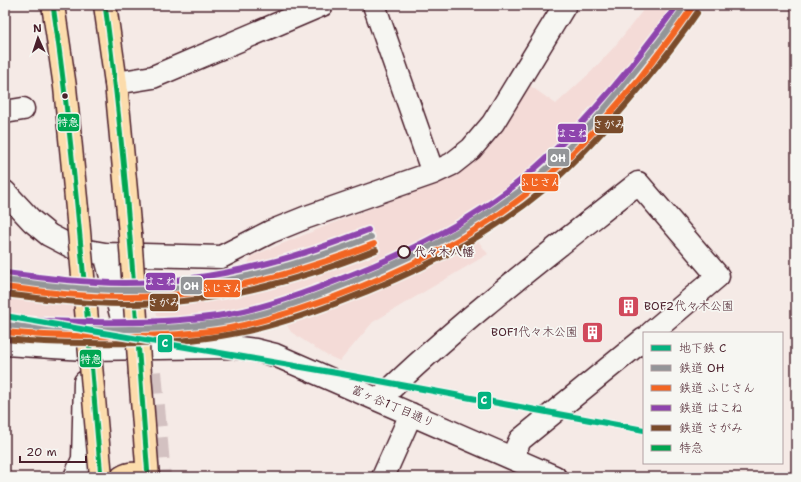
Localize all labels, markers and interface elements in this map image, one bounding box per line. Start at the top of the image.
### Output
north arrow [18,18,58,58]
text: N [33,21,43,36]
unlabelled marker [60,91,70,101]
line badge: 特急 [57,113,80,132]
text: 特急 [57,115,79,130]
line badge: さがみ [594,115,624,134]
text: さがみ [593,117,626,132]
line badge: はこね [557,123,587,143]
text: はこね [556,126,589,141]
line badge: OH [547,148,570,167]
text: OH [550,151,566,166]
line badge: ふじさん [521,173,559,192]
text: ふじさん [518,175,562,190]
place label: 代々木八幡 [414,244,474,260]
marker: 代々木八幡 [397,245,411,259]
line badge: はこね [145,272,176,291]
text: はこね [144,274,177,289]
line badge: OH [180,276,203,295]
text: OH [183,279,199,294]
line badge: ふじさん [203,279,241,298]
text: ふじさん [200,281,244,296]
line badge: さがみ [149,293,179,312]
building icon: BOF2代々木公園 [616,293,642,319]
text: さがみ [148,295,181,310]
place label: BOF2代々木公園 [644,298,734,314]
building icon: BOF1代々木公園 [580,319,606,345]
place label: BOF1代々木公園 [491,324,578,340]
legend [643,332,783,464]
line badge: C [157,334,173,353]
text: C [162,336,169,351]
text: 地下鉄 C [679,340,726,356]
line badge: 特急 [79,349,102,368]
text: 特急 [80,352,102,367]
text: 鉄道 OH [679,360,725,376]
text: 鉄道 ふじさん [679,380,755,396]
street label: 富ヶ谷1丁目通り [349,381,437,431]
line badge: C [477,391,492,410]
text: C [481,393,488,408]
text: 鉄道 はこね [679,400,743,416]
text: 鉄道 さがみ [679,420,743,436]
scale bar [20,438,86,464]
text: 特急 [679,440,703,456]
text: 20 m [26,444,57,460]

